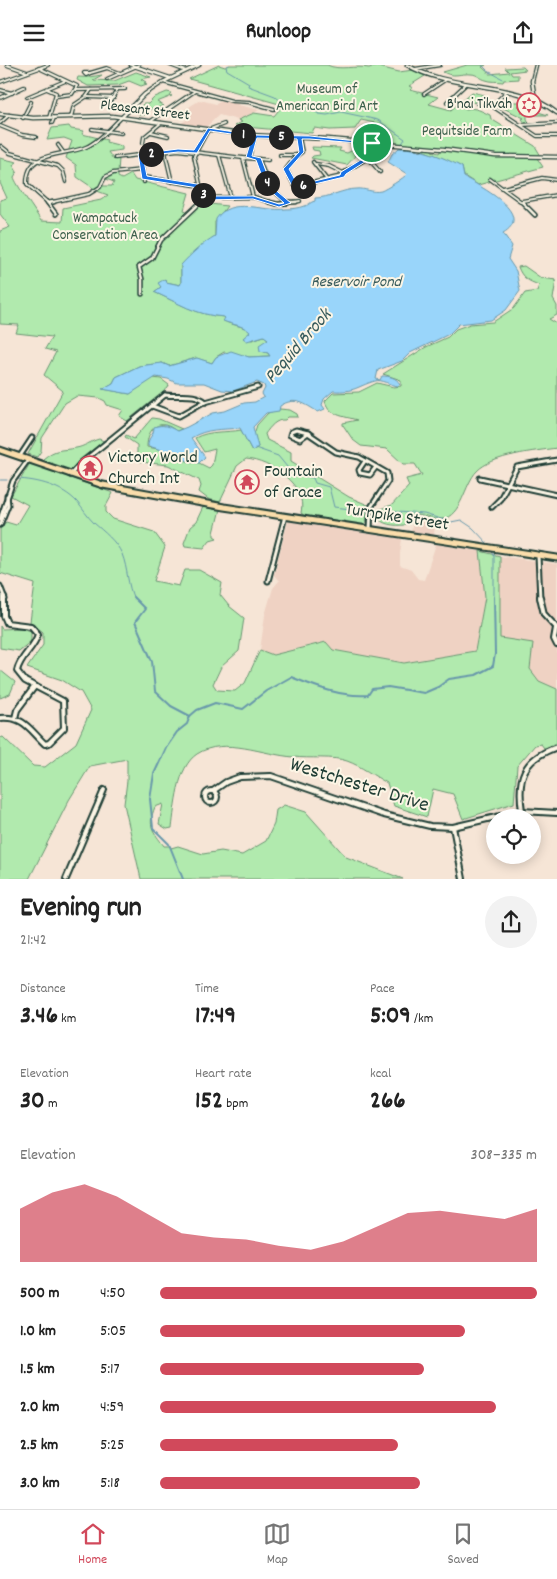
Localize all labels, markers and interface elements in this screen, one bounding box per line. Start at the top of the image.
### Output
text: Runloop [246,17,311,48]
icon: menu [20,19,48,47]
icon: share [509,19,537,47]
park label: Museum of American Bird Art [276,79,378,118]
synagogue icon: B'nai Tikvah [516,92,542,118]
place label: B'nai Tikvah [447,94,512,116]
street label: Pleasant Street [99,95,191,127]
park label: Pequitside Farm [422,121,512,143]
pin [351,122,393,164]
pin: 1 [230,123,256,147]
text: 1 [242,125,245,145]
pin: 5 [268,125,294,149]
text: 5 [278,127,285,147]
icon: arrive [358,129,386,157]
pin: 2 [138,141,164,167]
text: 2 [148,144,155,164]
pin: 4 [254,171,280,195]
text: 4 [265,173,270,193]
pin: 6 [290,173,316,199]
text: 6 [300,176,307,196]
pin: 3 [190,183,216,207]
text: 3 [200,185,207,205]
park label: Wampatuck Conservation Area [52,208,159,247]
water label: Reservoir Pond [311,271,404,294]
water label: Pequid Brook [259,302,341,390]
place label: Victory World Church Int [108,446,198,492]
temple icon: Victory World Church Int [77,455,103,481]
place label: Fountain of Grace [264,460,323,506]
temple icon: Fountain of Grace [234,469,260,495]
street label: Turnpike Street [343,497,451,539]
street label: Westchester Drive [286,751,432,821]
map controls [486,809,541,864]
button: locate [486,809,541,864]
text: Evening run [20,890,142,930]
button: share [485,896,537,948]
text: 21:42 [20,929,47,952]
text: Distance [20,979,66,999]
text: Time [195,979,219,999]
text: Pace [370,979,395,999]
text: 3.46 [20,999,58,1035]
text: 17:49 [195,999,236,1035]
text: 5:09 [370,999,411,1035]
text: km [58,1009,76,1029]
text: /km [411,1009,433,1029]
text: Elevation [20,1064,69,1084]
text: Heart rate [195,1064,252,1084]
text: kcal [370,1064,391,1084]
text: 30 [20,1084,45,1120]
text: 152 [195,1084,223,1120]
text: 266 [370,1084,405,1120]
text: m [45,1094,58,1114]
text: bpm [223,1094,248,1114]
text: Elevation [20,1144,76,1167]
text: 308–335 m [471,1144,537,1167]
text: 500 m [20,1282,60,1305]
text: 4:50 [100,1282,125,1305]
text: 1.0 km [20,1320,56,1343]
text: 5:05 [100,1320,126,1343]
text: 1.5 km [20,1358,55,1381]
text: 5:17 [100,1358,120,1381]
text: 2.0 km [20,1396,60,1419]
text: 4:59 [100,1396,124,1419]
text: 2.5 km [20,1434,58,1457]
text: 5:25 [100,1434,124,1457]
text: 3.0 km [20,1472,60,1495]
text: 5:18 [100,1472,120,1495]
tab: Home [78,1520,107,1570]
tab: Map [263,1520,291,1570]
tab: Saved [448,1520,479,1570]

